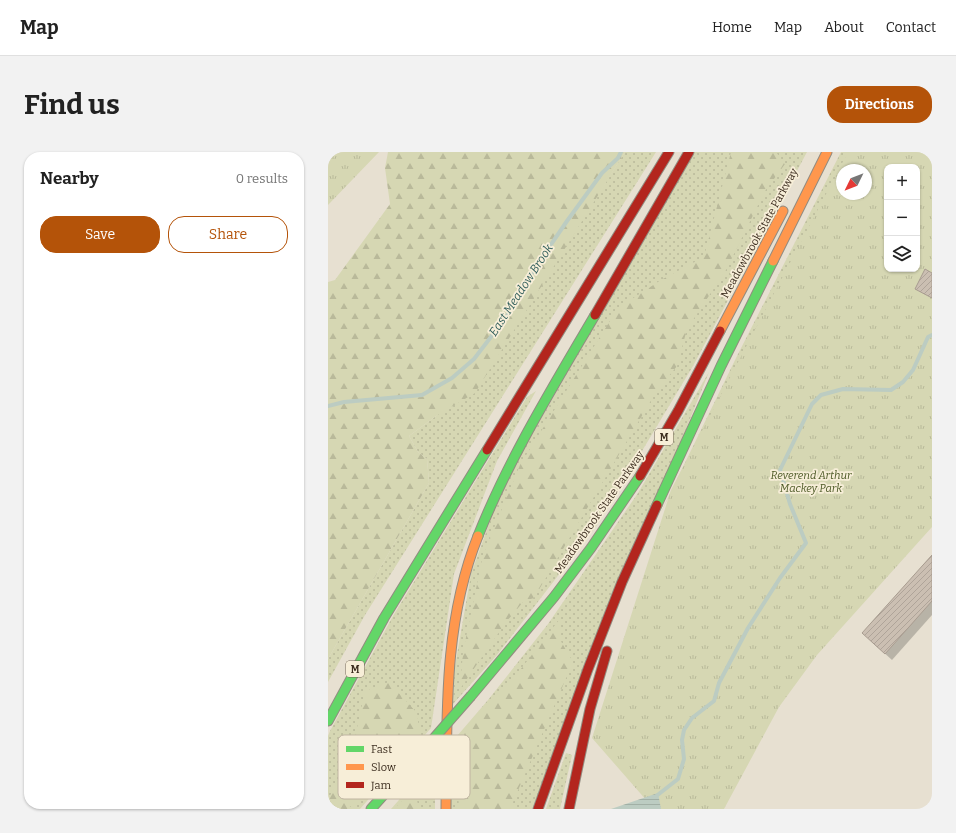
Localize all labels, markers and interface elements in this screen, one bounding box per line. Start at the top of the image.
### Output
text: Map [20,16,59,39]
text: Home [712,19,752,36]
text: Map [774,19,802,36]
text: About [824,19,864,36]
text: Contact [886,19,936,36]
button: Directions [827,86,932,123]
text: Find us [24,88,120,121]
north arrow [836,164,872,200]
map controls [884,164,920,272]
button: + [884,164,920,200]
street label: Meadowbrook State Parkway [718,166,801,300]
text: Nearby [40,168,99,189]
text: 0 results [236,171,288,186]
button: − [884,200,920,236]
button: Save [40,216,160,253]
button: Share [168,216,288,253]
button: layers [884,236,920,272]
water label: East Meadow Brook [486,241,556,339]
road number: M [655,429,673,445]
street label: Meadowbrook State Parkway [552,448,647,576]
park label: Reverend Arthur Mackey Park [770,469,852,495]
road number: M [346,661,364,677]
legend [338,735,470,799]
text: Fast [371,743,392,756]
text: Slow [371,761,396,774]
text: Jam [370,779,391,792]

